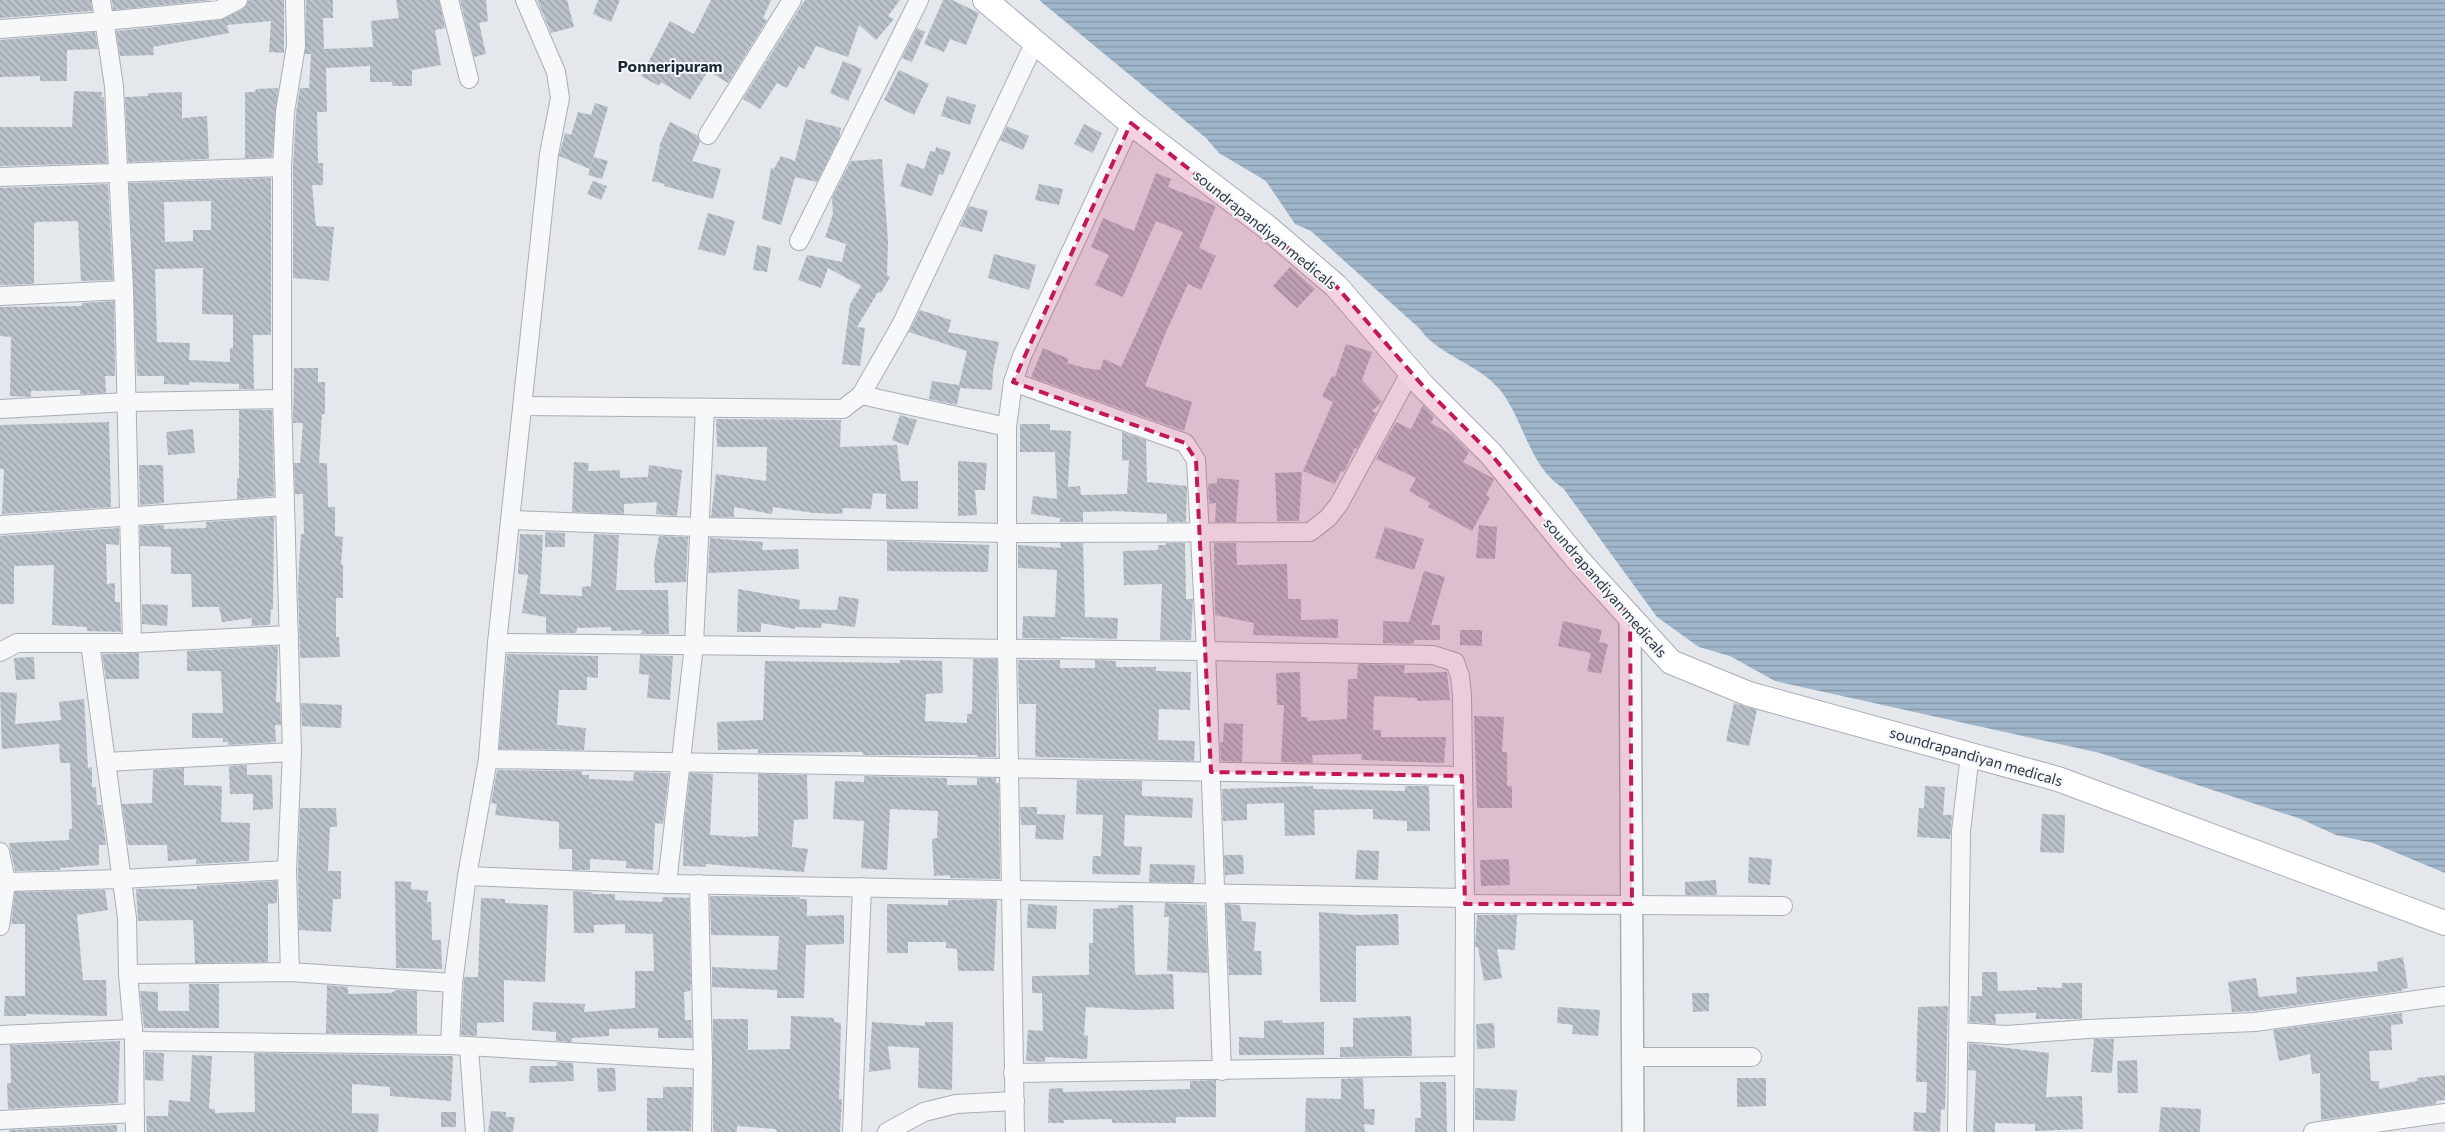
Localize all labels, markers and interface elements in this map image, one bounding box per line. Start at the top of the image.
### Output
district label: Ponneripuram [617,56,723,75]
street label: soundrapandiyan medicals [1190,166,1341,293]
street label: soundrapandiyan medicals [1540,514,1671,661]
street label: soundrapandiyan medicals [1888,723,2065,789]

